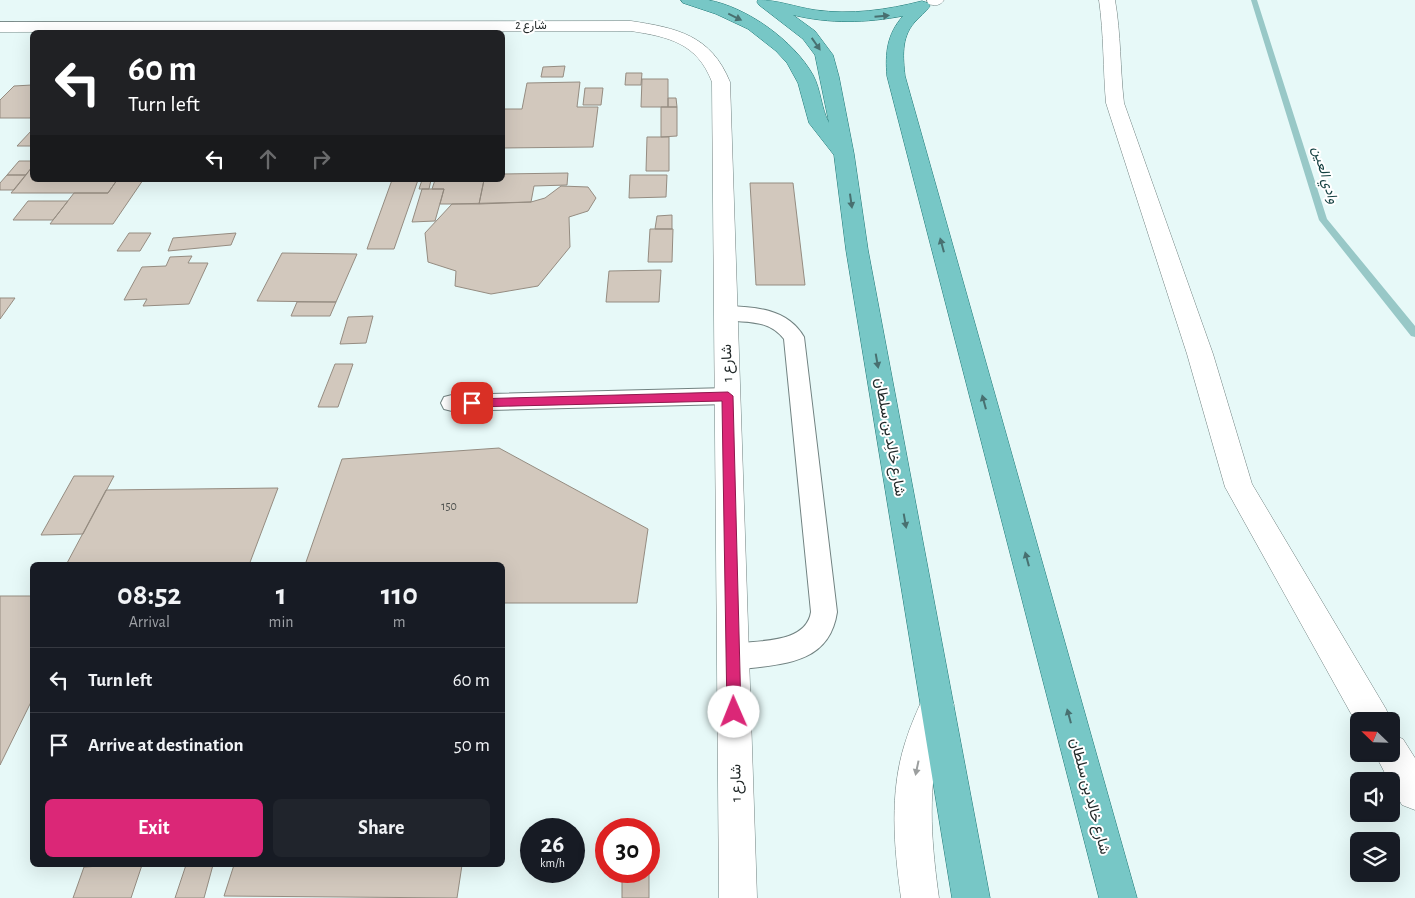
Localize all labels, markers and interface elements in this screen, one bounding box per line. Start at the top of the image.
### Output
one-way arrow [874,11,890,19]
one-way arrow [728,13,742,21]
street label: شارع 2 [515,19,547,34]
one-way arrow [811,37,821,51]
icon: left [45,50,110,115]
text: 60 m [128,52,197,87]
text: Turn left [128,93,200,115]
icon: left [201,145,229,173]
icon: ahead [254,145,282,173]
icon: right [307,145,335,173]
water label: وادي العين [1306,145,1341,207]
one-way arrow [847,193,855,209]
one-way arrow [938,237,946,252]
street label: شارع 1 [719,344,738,382]
one-way arrow [873,354,881,370]
street label: شارع خالِد بن سلطان [869,377,908,498]
pin [451,382,493,424]
icon: arrive [458,389,486,417]
one-way arrow [980,394,988,409]
house number: 150 [441,500,457,512]
one-way arrow [902,514,910,530]
one-way arrow [1022,551,1030,566]
text: 08:52 [117,580,182,610]
text: 1 [276,580,286,610]
text: 110 [381,580,418,610]
text: Arrival [129,614,170,630]
text: min [269,614,294,630]
text: m [393,614,406,630]
icon: left [45,666,73,694]
text: Turn left [88,671,152,690]
text: 60 m [453,671,490,690]
position arrow [707,685,759,737]
one-way arrow [1064,708,1072,723]
north arrow [1350,712,1400,762]
map controls [1350,712,1400,882]
icon: arrive [45,731,73,759]
text: Arrive at destination [88,736,244,755]
text: 50 m [454,736,490,755]
street label: شارع خالِد بن سلطان [1064,736,1113,857]
one-way arrow [913,760,921,775]
street label: شارع 1 [728,764,747,802]
button: sound [1350,772,1400,822]
button: Exit [45,799,263,857]
button: Share [273,799,490,857]
speed limit sign: 30 [595,818,660,883]
text: 26 [541,832,564,857]
button: layers [1350,832,1400,882]
text: km/h [540,857,565,869]

